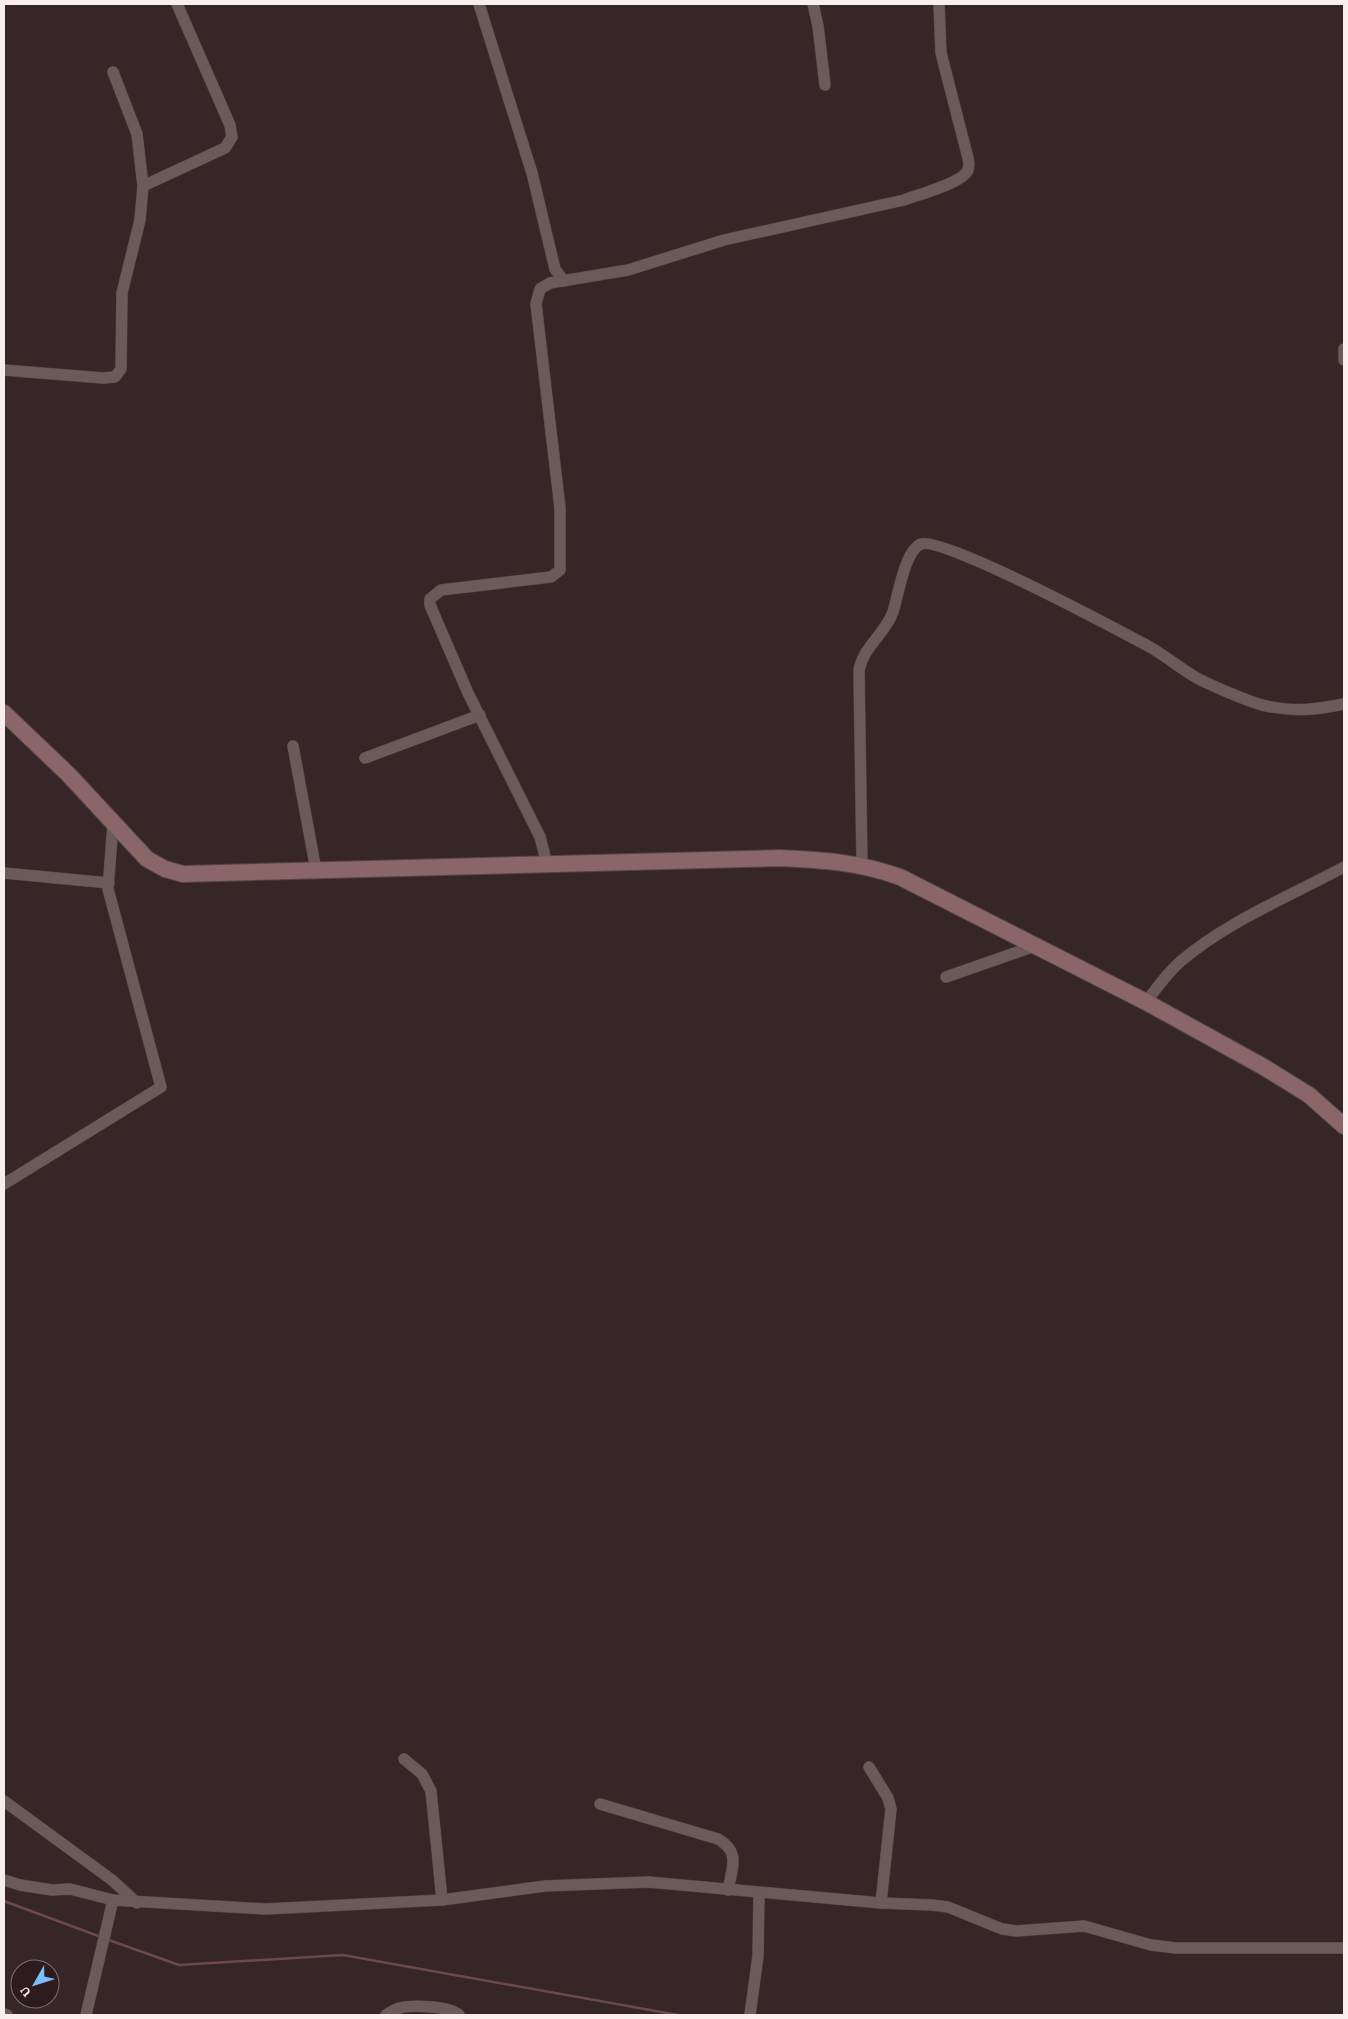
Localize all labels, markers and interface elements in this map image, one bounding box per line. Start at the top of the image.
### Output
north arrow [10,1959,60,2009]
text: U [15,1983,34,2001]

